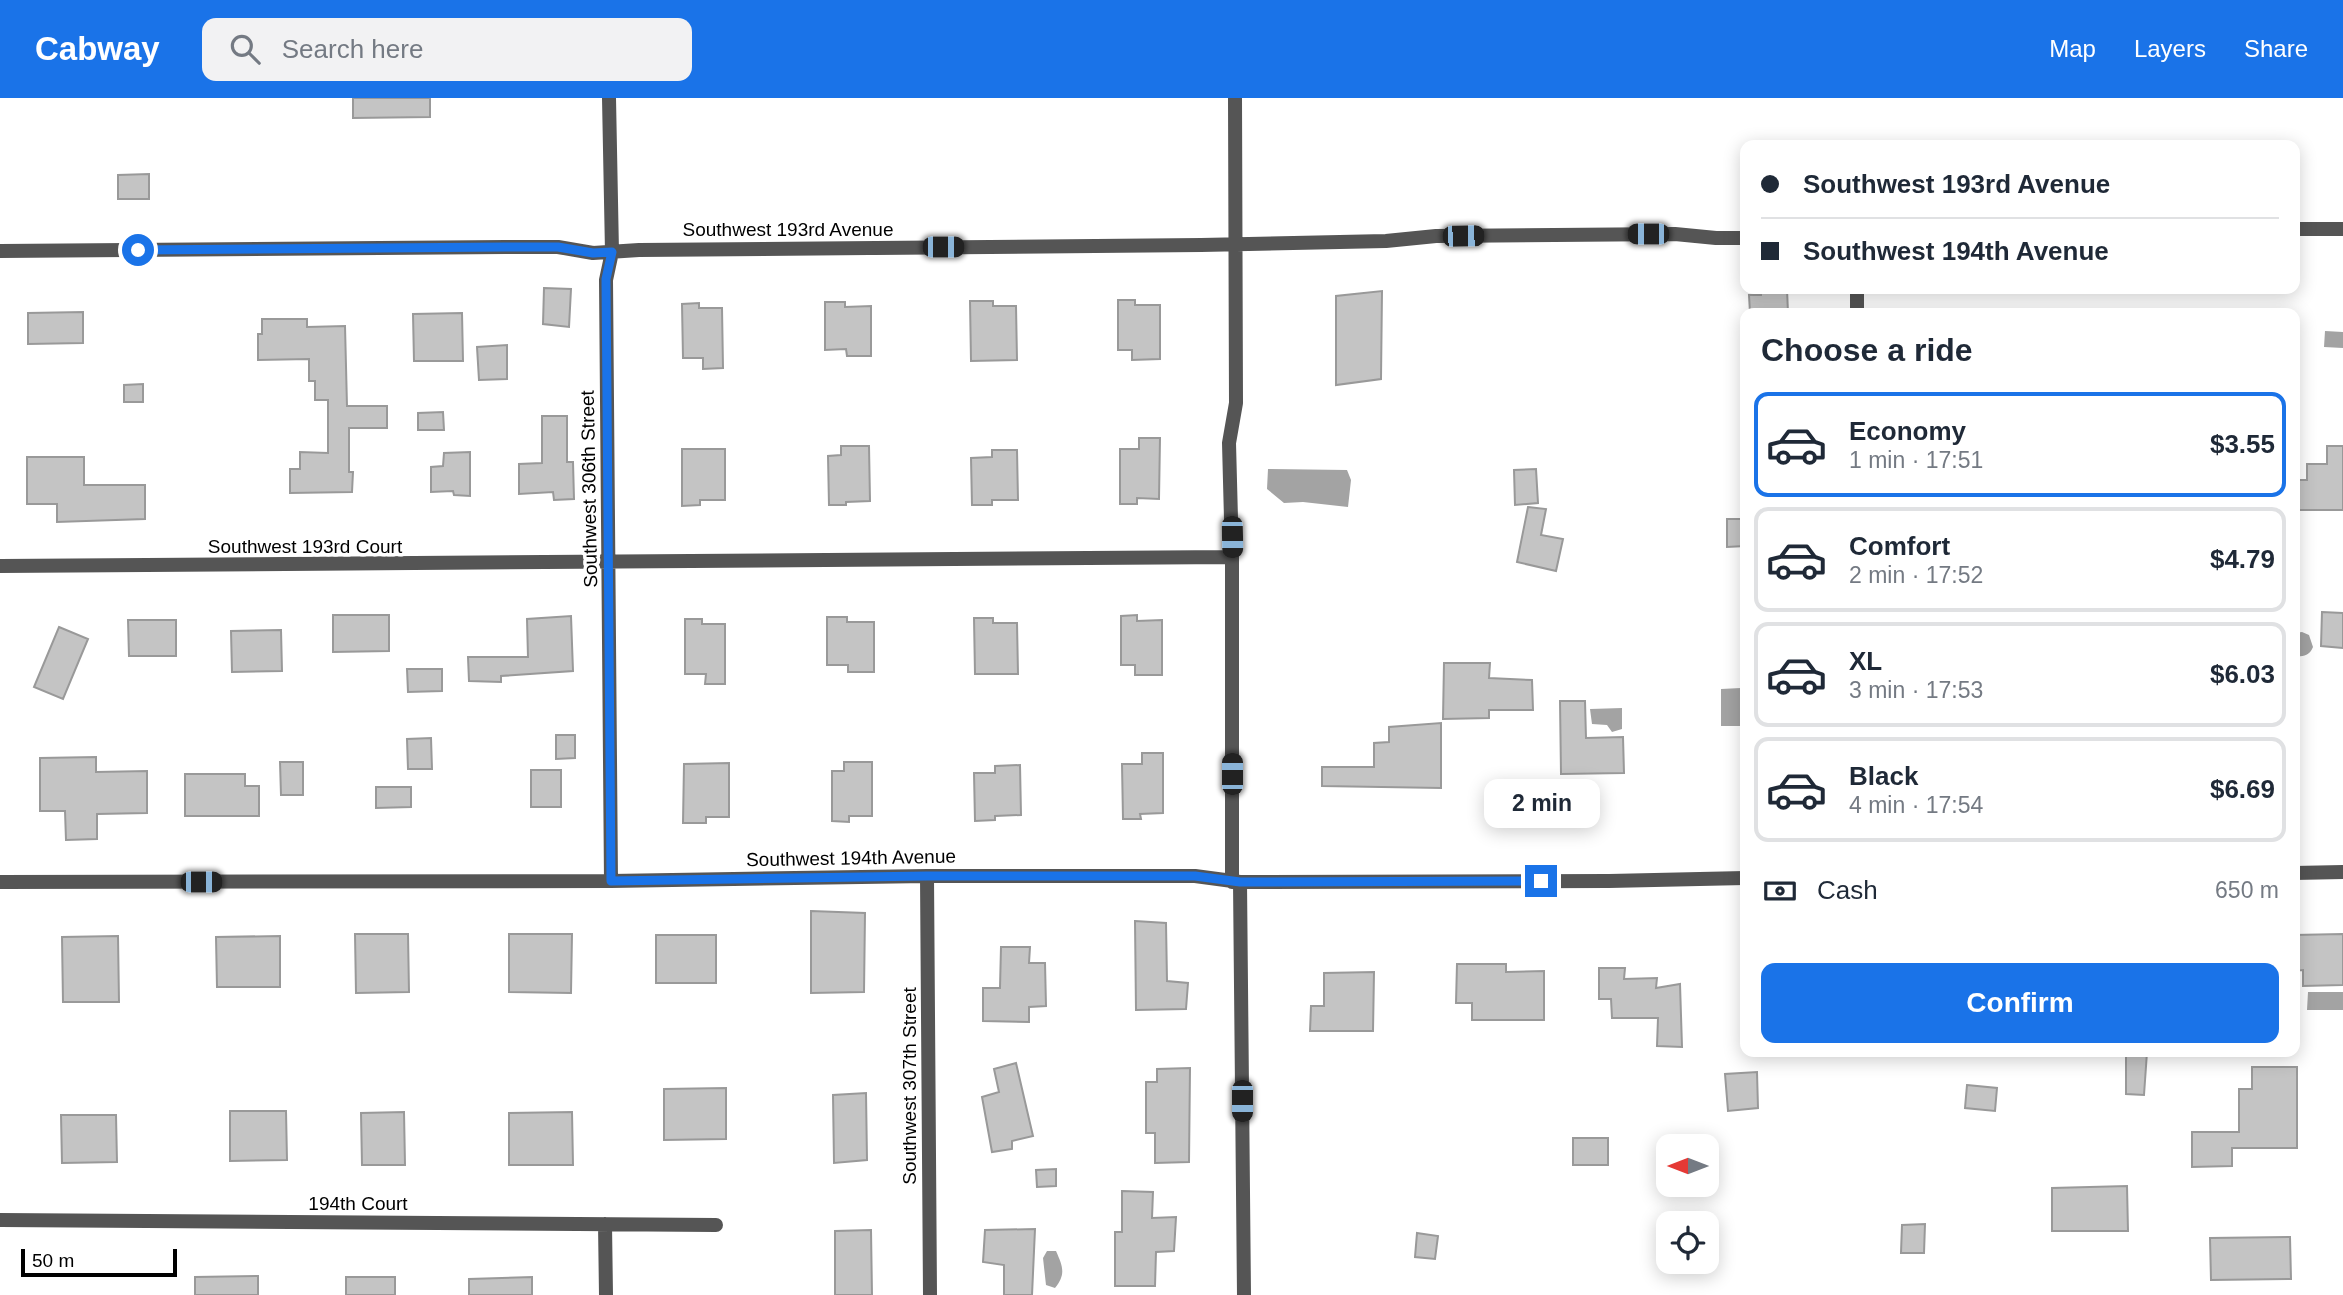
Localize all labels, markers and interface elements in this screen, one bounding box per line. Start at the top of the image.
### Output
search box [202,18,692,81]
text: Cabway [35,30,160,67]
icon: search [226,30,264,68]
text: Search here [282,34,423,64]
text: Map [2049,35,2096,62]
text: Layers [2134,35,2206,62]
text: Share [2244,35,2308,62]
text: Southwest 193rd Avenue [1803,169,2110,199]
street label: Southwest 193rd Avenue [683,219,893,240]
car [1628,224,1670,245]
car [1442,225,1485,247]
route start [122,234,154,266]
text: Southwest 194th Avenue [1803,236,2109,266]
car [923,237,965,258]
text: Choose a ride [1761,332,1973,368]
street label: Southwest 306th Street [577,389,601,588]
icon: car [1765,413,1828,476]
text: Economy [1849,416,1966,446]
text: $3.55 [2210,429,2275,459]
text: 1 min · 17:51 [1849,447,1983,473]
car [1222,516,1243,558]
icon: car [1765,528,1828,591]
text: Comfort [1849,531,1950,561]
street label: Southwest 193rd Court [208,536,403,557]
text: $4.79 [2210,544,2275,574]
text: 2 min · 17:52 [1849,562,1983,588]
icon: car [1765,643,1828,706]
text: XL [1849,646,1882,676]
text: $6.03 [2210,659,2275,689]
text: 3 min · 17:53 [1849,677,1983,703]
car [1222,753,1243,795]
icon: car [1765,758,1828,821]
text: Black [1849,761,1918,791]
text: $6.69 [2210,774,2275,804]
callout: 2 min [1483,780,1599,828]
text: 2 min [1512,790,1572,816]
text: 4 min · 17:54 [1849,792,1983,818]
street label: Southwest 194th Avenue [746,846,956,870]
route end [1525,865,1557,897]
car [181,872,223,893]
icon: cash [1761,872,1799,910]
text: Cash [1817,875,1878,905]
text: 650 m [2215,877,2279,903]
button: Confirm [1761,963,2279,1043]
street label: Southwest 307th Street [899,987,920,1185]
car [1232,1080,1253,1122]
north arrow [1656,1134,1718,1197]
map controls [1656,1134,1719,1274]
street label: 194th Court [308,1193,408,1214]
button: locate [1656,1211,1719,1274]
scale bar [21,1246,177,1278]
text: 50 m [32,1250,74,1271]

